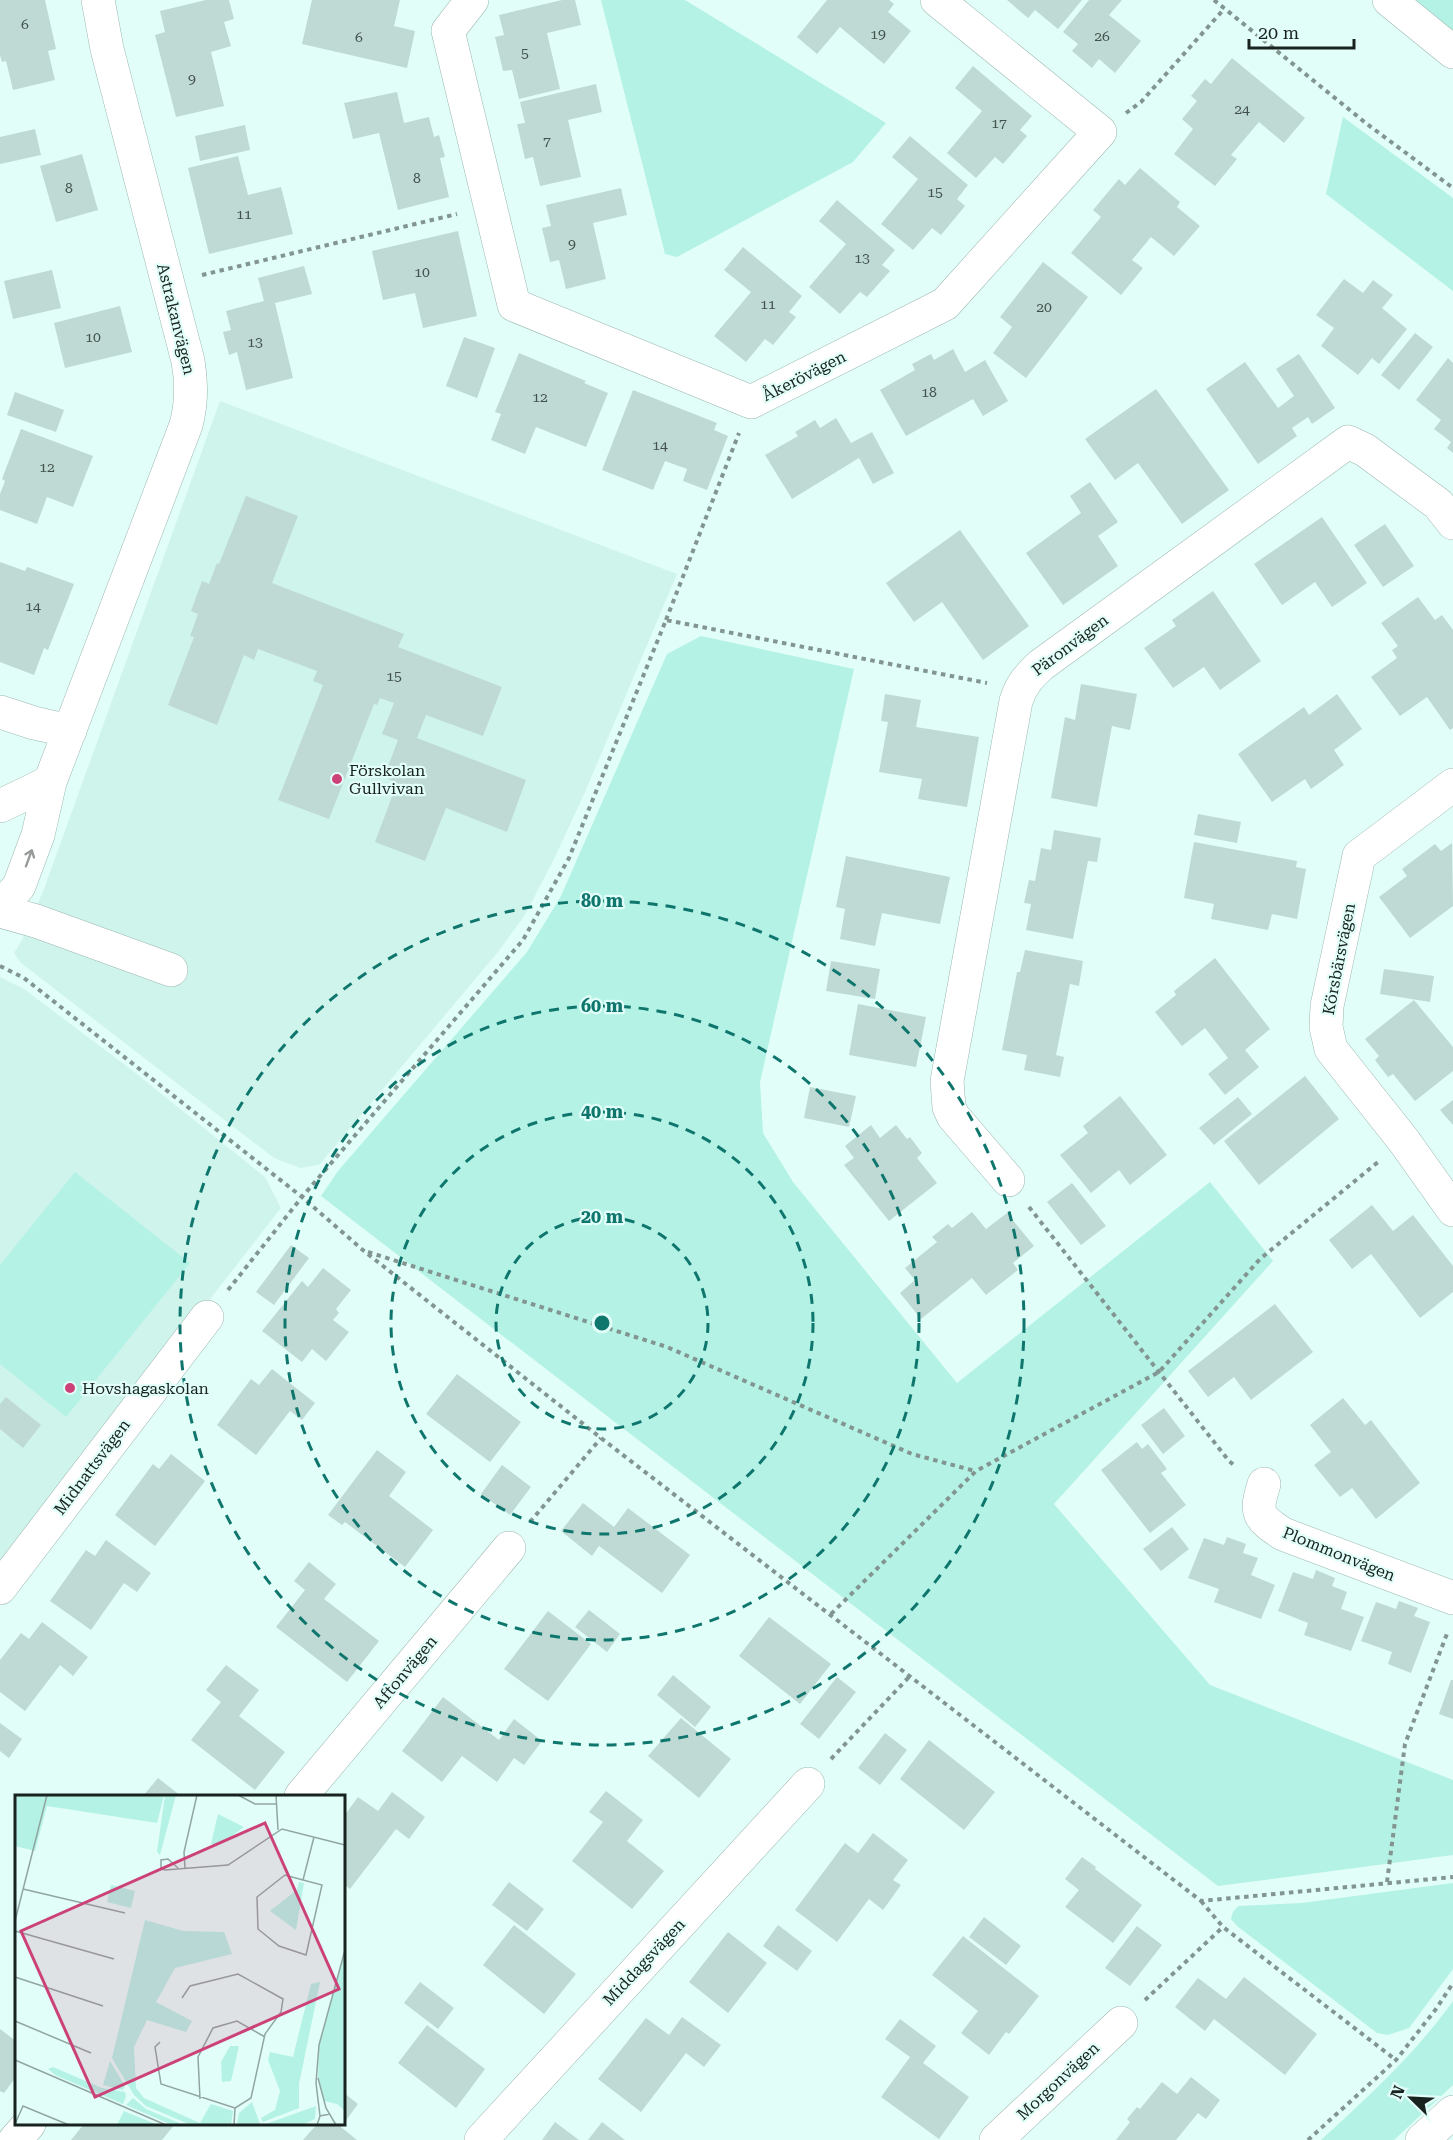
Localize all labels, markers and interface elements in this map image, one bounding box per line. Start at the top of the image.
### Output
scale bar [1249,12,1354,50]
house number: 6 [21,16,29,32]
text: 20 m [1258,22,1299,43]
house number: 19 [870,26,886,42]
house number: 26 [1094,28,1110,44]
house number: 6 [355,29,363,45]
house number: 5 [521,45,529,61]
house number: 9 [188,71,196,87]
house number: 24 [1234,101,1250,117]
house number: 17 [991,115,1007,131]
house number: 7 [543,133,551,149]
house number: 8 [413,170,421,186]
house number: 8 [65,180,73,196]
house number: 15 [927,184,943,200]
house number: 11 [236,206,252,222]
house number: 9 [568,236,576,252]
house number: 13 [854,250,870,266]
street label: Astrakanvägen [153,261,199,377]
house number: 10 [414,264,430,280]
house number: 11 [760,296,776,312]
house number: 20 [1036,299,1052,315]
house number: 10 [85,329,101,345]
house number: 13 [247,334,263,350]
street label: Åkerövägen [759,347,849,405]
house number: 18 [921,384,937,400]
house number: 12 [532,389,548,405]
house number: 14 [652,437,668,453]
house number: 12 [39,459,55,475]
house number: 14 [25,598,41,614]
street label: Päronvägen [1028,610,1112,680]
house number: 15 [386,668,402,684]
place label: Förskolan Gullvivan [349,761,425,798]
marker: Förskolan Gullvivan [330,772,344,786]
one-way arrow [25,850,36,868]
text: 80 m [581,890,624,911]
street label: Körsbärsvägen [1319,901,1359,1017]
text: 60 m [581,995,624,1016]
text: 40 m [581,1101,624,1122]
text: 20 m [581,1206,624,1227]
centre of rings [592,1313,612,1333]
place label: Hovshagaskolan [82,1379,209,1398]
marker: Hovshagaskolan [63,1381,77,1395]
street label: Midnattsvägen [50,1416,134,1518]
street label: Plommonvägen [1280,1523,1398,1585]
street label: Aftonvägen [369,1632,441,1712]
inset map [15,1795,345,2125]
street label: Middagsvägen [599,1915,689,2009]
street label: Morgonvägen [1013,2038,1103,2124]
north arrow [1381,2068,1441,2128]
text: N [1387,2083,1409,2102]

